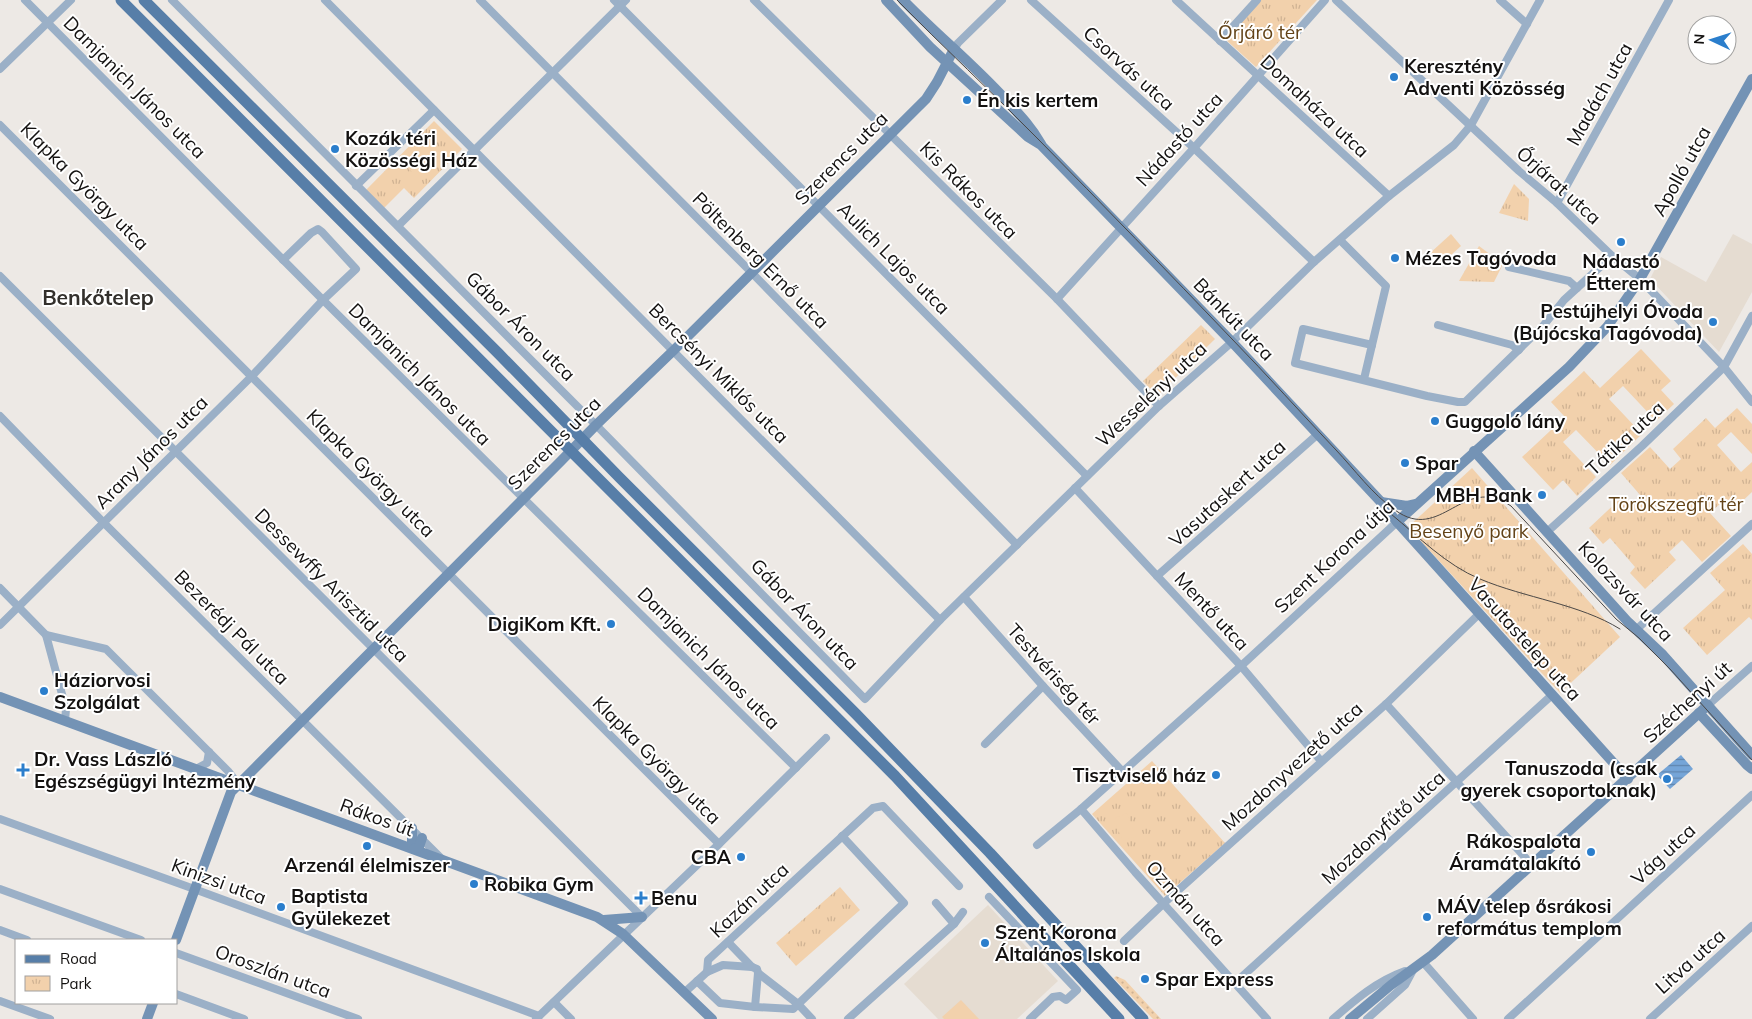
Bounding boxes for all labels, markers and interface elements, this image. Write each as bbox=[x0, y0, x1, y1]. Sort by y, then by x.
street label: Damjanich János utca bbox=[59, 11, 211, 163]
north arrow bbox=[1687, 15, 1737, 65]
park label: Őrjáró tér bbox=[1218, 20, 1302, 44]
street label: Csorvás utca bbox=[1078, 21, 1180, 115]
text: N bbox=[1690, 33, 1708, 45]
street label: Madách utca bbox=[1561, 38, 1637, 150]
street label: Domaháza utca bbox=[1256, 49, 1374, 163]
place label: Keresztény Adventi Közösség bbox=[1404, 54, 1565, 100]
marker: Keresztény Adventi Közösség bbox=[1388, 71, 1400, 83]
street label: Nádastó utca bbox=[1130, 87, 1228, 191]
place label: Én kis kertem bbox=[977, 88, 1098, 112]
marker: Én kis kertem bbox=[961, 94, 973, 106]
street label: Szerencs utca bbox=[789, 106, 893, 210]
street label: Klapka György utca bbox=[16, 117, 154, 255]
street label: Apolló utca bbox=[1646, 122, 1716, 220]
place label: Kozák téri Közösségi Ház bbox=[345, 126, 477, 172]
street label: Kis Rákos utca bbox=[915, 136, 1023, 244]
street label: Őrjárat utca bbox=[1512, 141, 1606, 229]
marker: Kozák téri Közösségi Ház bbox=[329, 143, 341, 155]
street label: Pöltenberg Ernő utca bbox=[688, 187, 834, 333]
street label: Aulich Lajos utca bbox=[833, 197, 955, 319]
marker: Nádastó Étterem bbox=[1615, 236, 1627, 248]
place label: Mézes Tagóvoda bbox=[1405, 246, 1557, 270]
place label: Nádastó Étterem bbox=[1582, 249, 1660, 295]
marker: Mézes Tagóvoda bbox=[1389, 252, 1401, 264]
street label: Gábor Áron utca bbox=[461, 266, 581, 386]
street label: Bánkút utca bbox=[1189, 273, 1279, 365]
district label: Benkőtelep bbox=[42, 284, 154, 310]
street label: Damjanich János utca bbox=[344, 298, 496, 450]
street label: Bercsényi Miklós utca bbox=[644, 298, 794, 448]
place label: Pestújhelyi Óvoda (Bújócska Tagóvoda) bbox=[1512, 299, 1703, 345]
marker: Pestújhelyi Óvoda (Bújócska Tagóvoda) bbox=[1707, 316, 1719, 328]
street label: Wesselényi utca bbox=[1090, 336, 1212, 452]
street label: Arany János utca bbox=[89, 390, 213, 514]
street label: Szerencs utca bbox=[502, 391, 606, 495]
street label: Tátika utca bbox=[1581, 396, 1669, 480]
street label: Klapka György utca bbox=[302, 404, 440, 542]
place label: Guggoló lány bbox=[1445, 409, 1566, 433]
marker: Guggoló lány bbox=[1429, 415, 1441, 427]
street label: Vasutaskert utca bbox=[1164, 434, 1290, 552]
place label: Spar bbox=[1415, 451, 1459, 475]
marker: Spar bbox=[1399, 457, 1411, 469]
place label: MBH Bank bbox=[1436, 483, 1533, 507]
marker: MBH Bank bbox=[1536, 489, 1548, 501]
park label: Törökszegfű tér bbox=[1608, 492, 1744, 516]
street label: Szent Korona útja bbox=[1269, 494, 1399, 618]
street label: Dessewffy Arisztid utca bbox=[250, 503, 414, 667]
park label: Besenyő park bbox=[1409, 519, 1529, 543]
street label: Kolozsvár utca bbox=[1573, 536, 1679, 646]
street label: Gábor Áron utca bbox=[746, 553, 864, 675]
street label: Bezerédj Pál utca bbox=[170, 565, 294, 689]
street label: Mentő utca bbox=[1170, 567, 1254, 655]
street label: Vasutastelep utca bbox=[1463, 572, 1587, 706]
street label: Damjanich János utca bbox=[633, 582, 785, 734]
place label: DigiKom Kft. bbox=[488, 612, 601, 636]
marker: DigiKom Kft. bbox=[605, 618, 617, 630]
street label: Testvériség tér bbox=[1002, 618, 1106, 730]
street label: Széchenyi út bbox=[1638, 656, 1737, 748]
place label: Háziorvosi Szolgálat bbox=[54, 668, 151, 714]
marker: Háziorvosi Szolgálat bbox=[38, 685, 50, 697]
street label: Klapka György utca bbox=[588, 691, 726, 829]
street label: Mozdonyvezető utca bbox=[1217, 696, 1367, 836]
place label: Dr. Vass László Egészségügyi Intézmény bbox=[34, 747, 256, 793]
place label: Tanuszoda (csak gyerek csoportoknak) bbox=[1461, 756, 1658, 802]
marker: Dr. Vass László Egészségügyi Intézmény bbox=[16, 763, 30, 777]
place label: Tisztviselő ház bbox=[1073, 763, 1206, 787]
street label: Mozdonyfűtő utca bbox=[1316, 765, 1450, 889]
marker: Tisztviselő ház bbox=[1210, 769, 1222, 781]
marker: Tanuszoda (csak gyerek csoportoknak) bbox=[1661, 773, 1673, 785]
street label: Rákos út bbox=[337, 793, 418, 842]
street label: Vág utca bbox=[1626, 818, 1700, 890]
place label: Rákospalota Áramátalakító bbox=[1449, 829, 1581, 875]
marker: Arzenál élelmiszer bbox=[361, 840, 373, 852]
place label: CBA bbox=[691, 845, 732, 869]
marker: Rákospalota Áramátalakító bbox=[1585, 846, 1597, 858]
marker: CBA bbox=[735, 851, 747, 863]
street label: Kinizsi utca bbox=[168, 853, 270, 909]
place label: Arzenál élelmiszer bbox=[284, 853, 450, 877]
street label: Ozmán utca bbox=[1141, 855, 1231, 951]
street label: Kazán utca bbox=[705, 857, 793, 943]
place label: Robika Gym bbox=[484, 872, 594, 896]
marker: Robika Gym bbox=[468, 878, 480, 890]
place label: Baptista Gyülekezet bbox=[291, 884, 390, 930]
place label: Benu bbox=[651, 886, 697, 910]
marker: Benu bbox=[635, 892, 647, 904]
place label: MÁV telep ősrákosi református templom bbox=[1437, 894, 1622, 940]
marker: Baptista Gyülekezet bbox=[275, 901, 287, 913]
marker: MÁV telep ősrákosi református templom bbox=[1421, 911, 1433, 923]
place label: Szent Korona Általános Iskola bbox=[995, 920, 1141, 966]
street label: Litva utca bbox=[1650, 923, 1730, 999]
marker: Szent Korona Általános Iskola bbox=[979, 937, 991, 949]
legend bbox=[15, 939, 178, 1004]
street label: Oroszlán utca bbox=[212, 939, 334, 1003]
text: Road bbox=[60, 949, 97, 968]
place label: Spar Express bbox=[1155, 967, 1274, 991]
marker: Spar Express bbox=[1139, 973, 1151, 985]
text: Park bbox=[60, 974, 92, 993]

